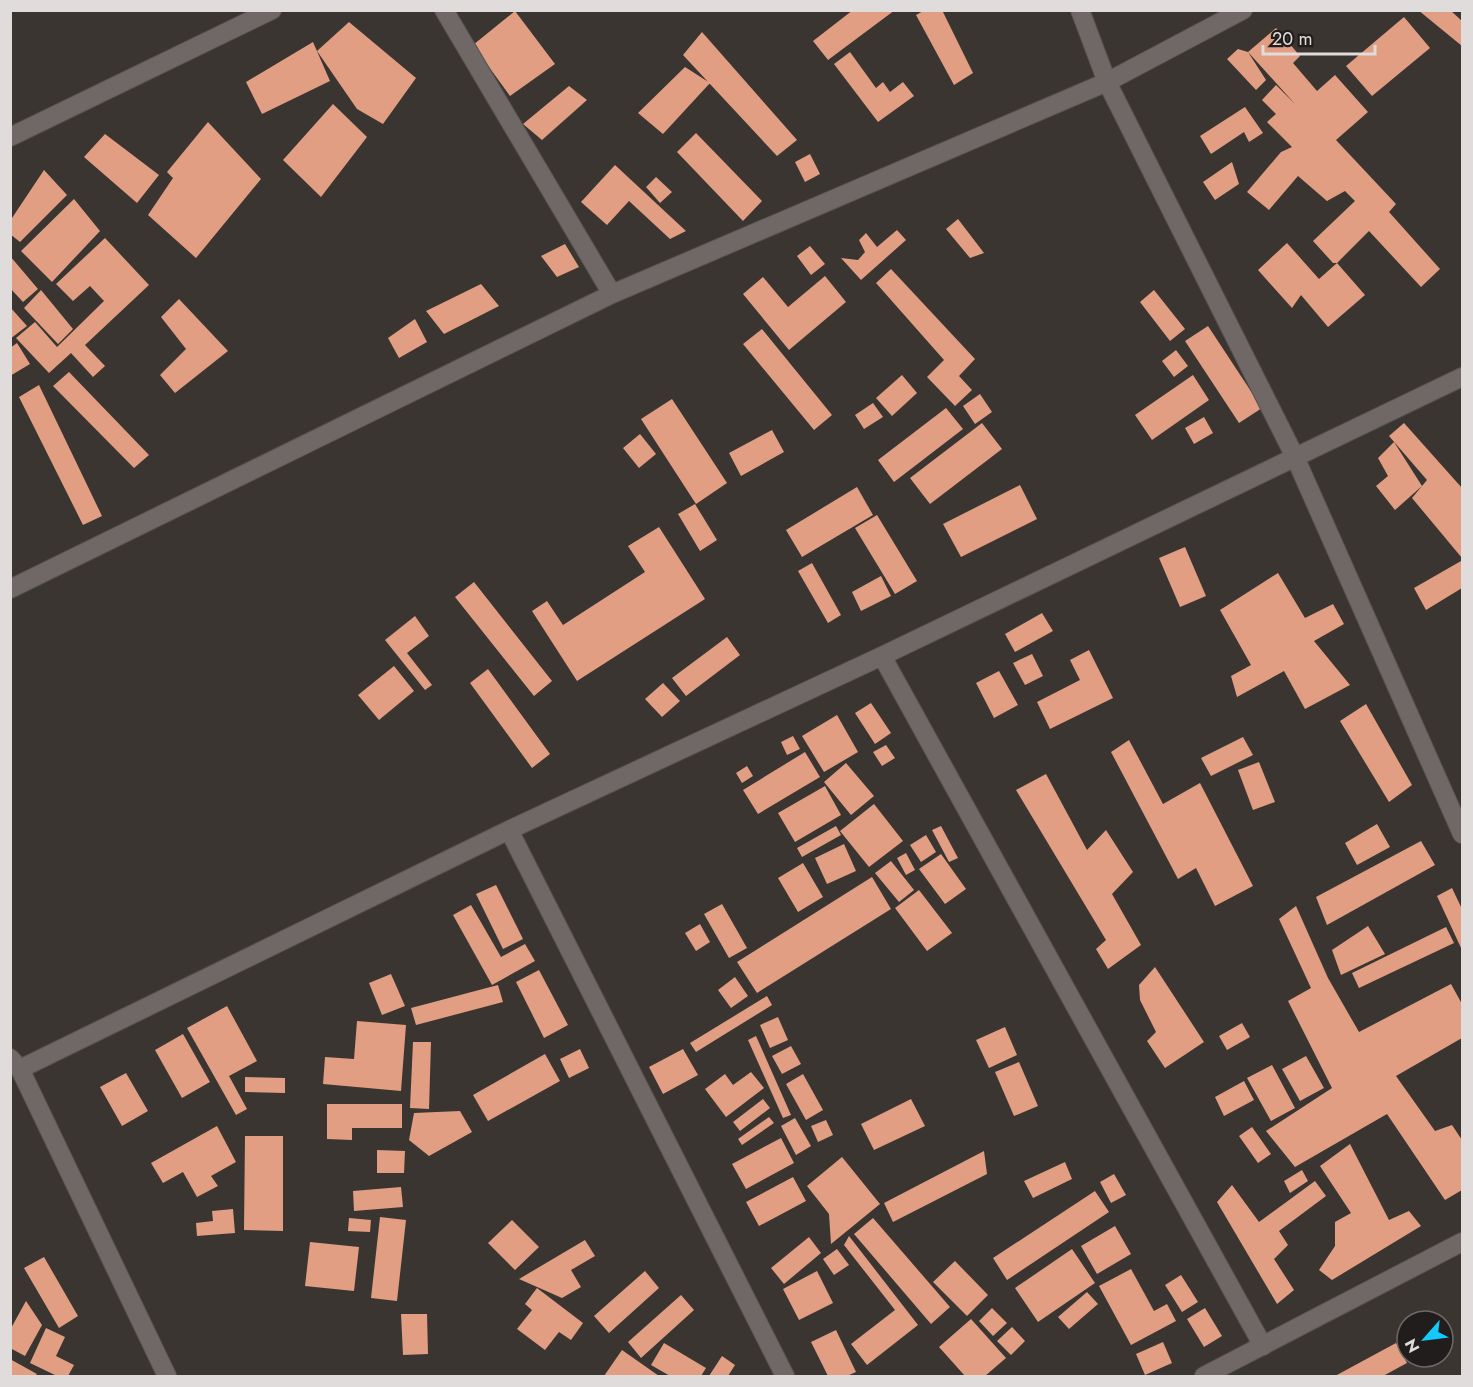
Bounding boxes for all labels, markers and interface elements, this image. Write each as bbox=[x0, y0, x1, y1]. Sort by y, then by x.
scale bar bbox=[1263, 18, 1376, 56]
text: 20 m bbox=[1272, 26, 1312, 52]
north arrow bbox=[1395, 1309, 1455, 1369]
text: N bbox=[1399, 1335, 1425, 1357]

